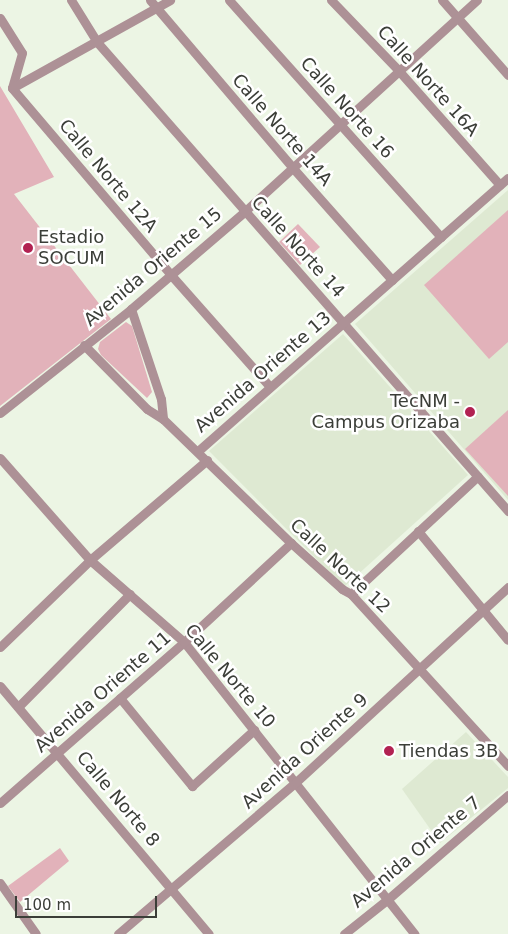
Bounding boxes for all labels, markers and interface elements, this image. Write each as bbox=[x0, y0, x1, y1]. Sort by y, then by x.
street label: Calle Norte 16A bbox=[373, 21, 483, 141]
street label: Calle Norte 16 bbox=[296, 53, 398, 163]
street label: Calle Norte 14A bbox=[227, 70, 337, 190]
street label: Calle Norte 12A bbox=[54, 115, 162, 237]
street label: Calle Norte 14 bbox=[247, 192, 349, 302]
street label: Avenida Oriente 15 bbox=[80, 203, 226, 331]
place label: Estadio SOCUM bbox=[38, 227, 105, 270]
marker: Estadio SOCUM bbox=[22, 242, 34, 254]
street label: Avenida Oriente 13 bbox=[190, 307, 336, 437]
place label: TecNM - Campus Orizaba bbox=[311, 391, 460, 434]
marker: TecNM - Campus Orizaba bbox=[464, 406, 476, 418]
street label: Calle Norte 12 bbox=[285, 514, 395, 618]
street label: Calle Norte 10 bbox=[180, 620, 280, 732]
street label: Avenida Oriente 11 bbox=[30, 627, 176, 757]
street label: Avenida Oriente 9 bbox=[238, 689, 372, 813]
place label: Tiendas 3B bbox=[399, 740, 498, 762]
marker: Tiendas 3B bbox=[383, 745, 395, 757]
street label: Calle Norte 8 bbox=[72, 747, 164, 851]
street label: Avenida Oriente 7 bbox=[347, 792, 485, 912]
scale bar bbox=[18, 886, 160, 918]
text: 100 m bbox=[23, 896, 71, 914]

